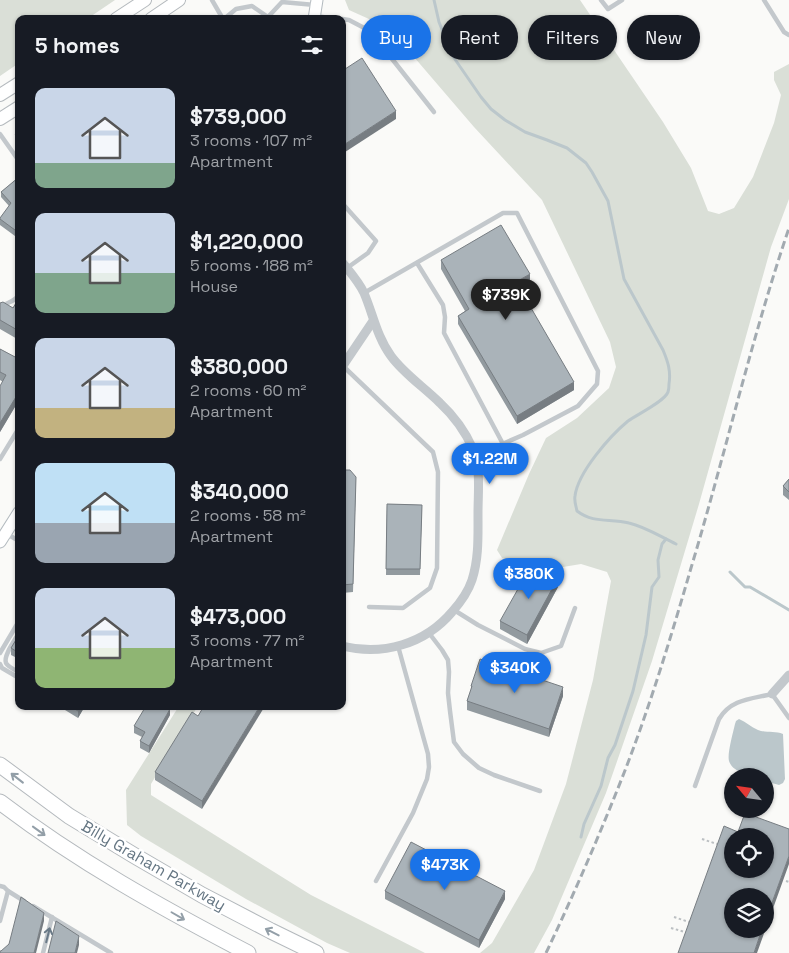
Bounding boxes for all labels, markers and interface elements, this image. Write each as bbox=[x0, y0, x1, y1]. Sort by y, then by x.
chip: Buy bbox=[361, 15, 431, 60]
chip: Rent bbox=[441, 15, 518, 60]
chip: Filters bbox=[528, 15, 617, 60]
chip: New bbox=[627, 15, 700, 60]
icon: filters bbox=[298, 31, 326, 59]
text: 5 homes bbox=[35, 32, 120, 59]
text: $739,000 bbox=[190, 103, 287, 130]
icon: home bbox=[75, 108, 135, 168]
text: 3 rooms · 107 m² bbox=[190, 130, 312, 151]
text: Apartment bbox=[190, 151, 273, 172]
text: $1,220,000 bbox=[190, 228, 303, 255]
icon: home bbox=[75, 233, 135, 293]
text: 5 rooms · 188 m² bbox=[190, 255, 313, 276]
text: House bbox=[190, 276, 238, 297]
pin: $739K bbox=[471, 278, 541, 321]
text: $739K bbox=[482, 284, 530, 305]
text: $380,000 bbox=[190, 353, 288, 380]
icon: home bbox=[75, 358, 135, 418]
text: 2 rooms · 60 m² bbox=[190, 380, 306, 401]
text: Apartment bbox=[190, 401, 273, 422]
pin: $1.22M bbox=[449, 442, 531, 485]
text: $1.22M bbox=[463, 448, 517, 469]
text: $340,000 bbox=[190, 478, 289, 505]
icon: home bbox=[75, 483, 135, 543]
text: 2 rooms · 58 m² bbox=[190, 505, 306, 526]
text: Apartment bbox=[190, 526, 273, 547]
pin: $380K bbox=[494, 558, 564, 600]
text: $380K bbox=[504, 563, 554, 584]
text: $473,000 bbox=[190, 603, 286, 630]
icon: home bbox=[75, 608, 135, 668]
text: 3 rooms · 77 m² bbox=[190, 630, 304, 651]
text: Apartment bbox=[190, 651, 273, 672]
pin: $340K bbox=[480, 652, 550, 694]
text: $340K bbox=[490, 657, 540, 678]
north arrow bbox=[724, 768, 774, 818]
map controls bbox=[724, 768, 774, 938]
one-way arrow bbox=[10, 773, 24, 783]
street label: Billy Graham Parkway bbox=[78, 815, 230, 915]
one-way arrow bbox=[32, 826, 46, 836]
button: locate bbox=[724, 828, 774, 878]
pin: $473K bbox=[410, 848, 480, 891]
text: $473K bbox=[421, 854, 469, 875]
button: layers bbox=[724, 888, 774, 938]
one-way arrow bbox=[170, 911, 185, 921]
one-way arrow bbox=[265, 927, 280, 936]
one-way arrow bbox=[43, 928, 53, 944]

